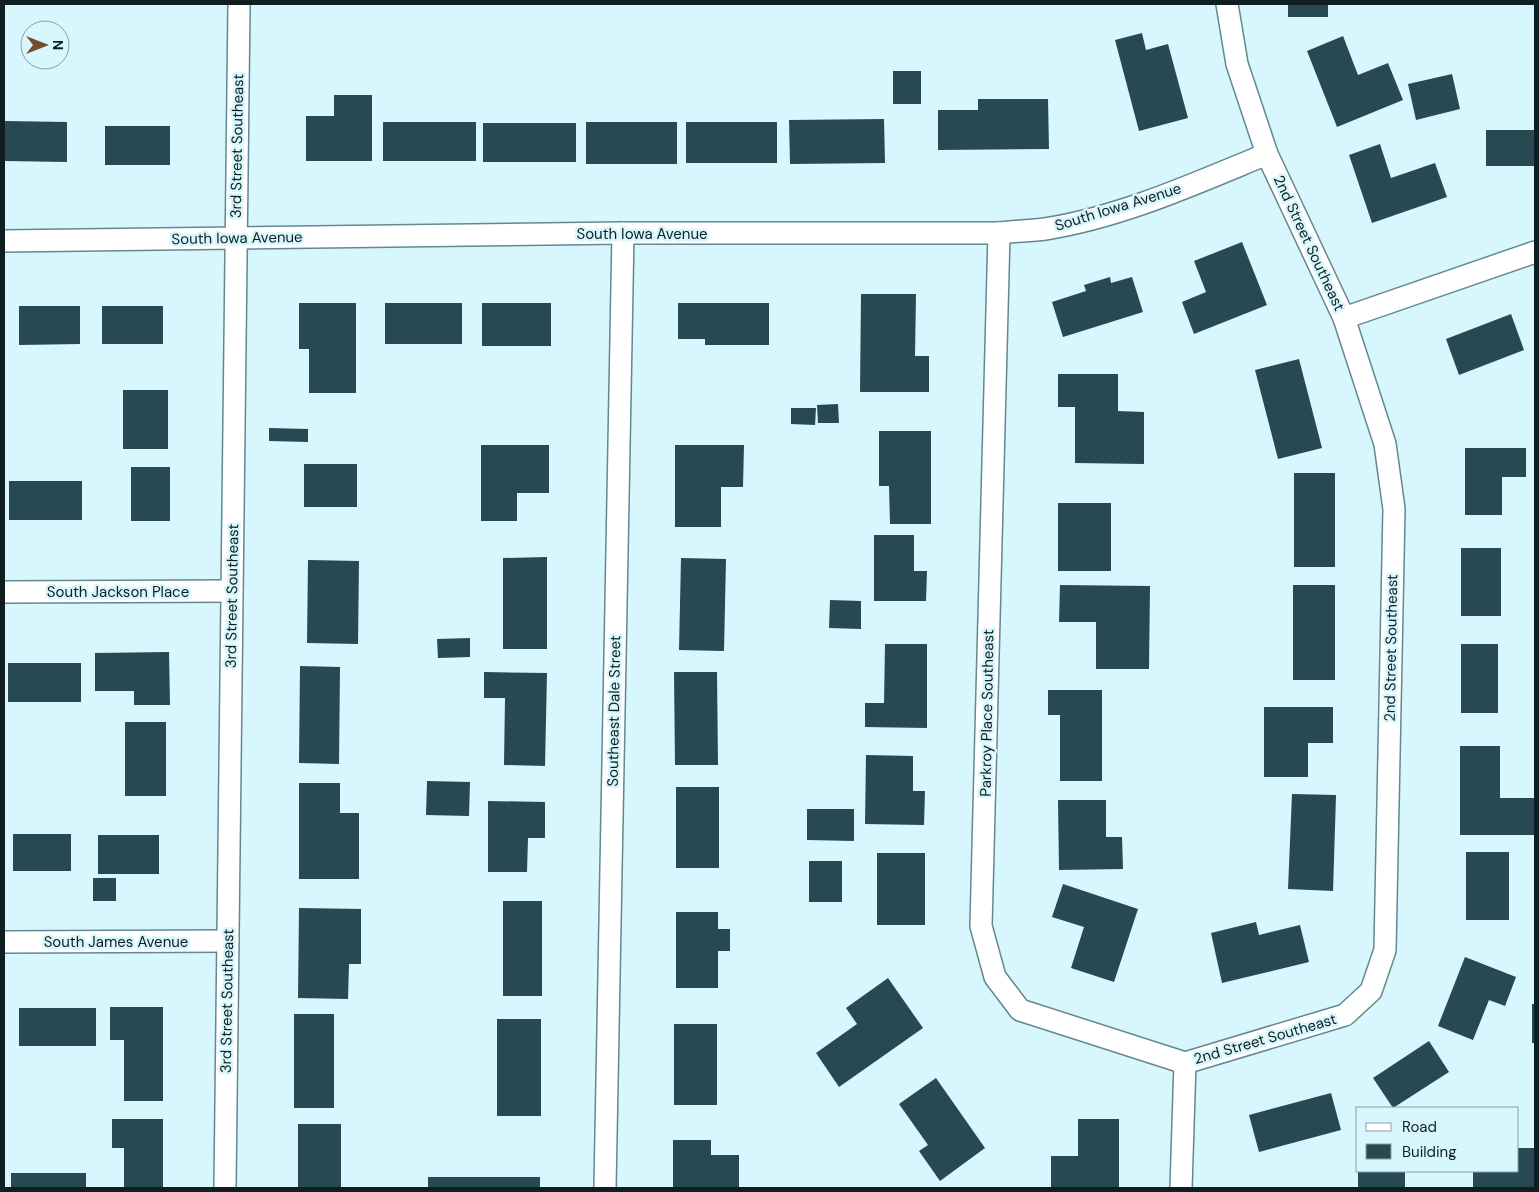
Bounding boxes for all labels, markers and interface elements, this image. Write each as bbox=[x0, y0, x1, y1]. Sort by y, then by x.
north arrow bbox=[20, 20, 70, 70]
text: N bbox=[49, 40, 67, 50]
street label: 3rd Street Southeast bbox=[226, 73, 248, 218]
street label: 2nd Street Southeast bbox=[1269, 172, 1349, 314]
street label: South Iowa Avenue bbox=[1052, 178, 1184, 236]
street label: South Iowa Avenue bbox=[576, 224, 708, 244]
street label: South Iowa Avenue bbox=[171, 227, 303, 249]
street label: 3rd Street Southeast bbox=[221, 523, 243, 668]
street label: 2nd Street Southeast bbox=[1380, 574, 1402, 722]
street label: South Jackson Place bbox=[47, 582, 189, 602]
street label: Parkroy Place Southeast bbox=[976, 629, 998, 797]
street label: Southeast Dale Street bbox=[603, 635, 625, 787]
street label: 3rd Street Southeast bbox=[216, 928, 238, 1073]
street label: South James Avenue bbox=[44, 932, 188, 952]
street label: 2nd Street Southeast bbox=[1191, 1009, 1339, 1069]
legend bbox=[1356, 1107, 1519, 1172]
text: Road bbox=[1402, 1117, 1437, 1137]
text: Building bbox=[1402, 1142, 1457, 1162]

